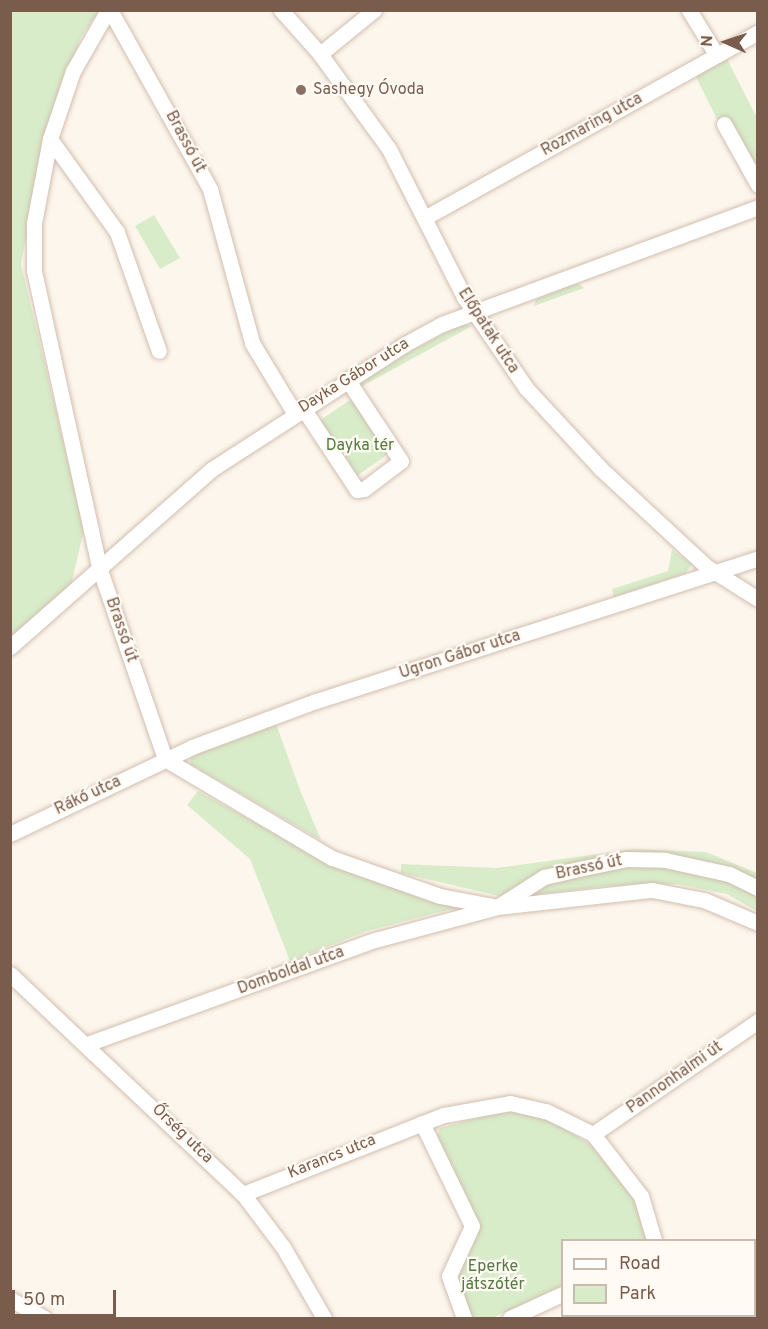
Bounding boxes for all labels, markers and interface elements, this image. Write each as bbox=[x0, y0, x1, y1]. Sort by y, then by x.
north arrow bbox=[696, 12, 756, 72]
text: N bbox=[698, 35, 718, 47]
place label: Sashegy Óvoda bbox=[313, 80, 424, 100]
marker: Sashegy Óvoda bbox=[294, 83, 308, 97]
street label: Rozmaring utca bbox=[538, 89, 646, 161]
street label: Brassó út bbox=[161, 108, 209, 176]
street label: Előpatak utca bbox=[453, 285, 523, 377]
street label: Dayka Gábor utca bbox=[295, 334, 413, 418]
park label: Dayka tér bbox=[326, 436, 394, 456]
street label: Brassó út bbox=[101, 595, 141, 665]
street label: Ugron Gábor utca bbox=[397, 626, 523, 684]
street label: Rákó utca bbox=[52, 772, 124, 820]
street label: Brassó út bbox=[554, 852, 624, 884]
street label: Domboldal utca bbox=[235, 943, 347, 999]
street label: Pannonhalmi út bbox=[623, 1038, 727, 1118]
street label: Őrség utca bbox=[147, 1100, 217, 1168]
street label: Karancs utca bbox=[285, 1131, 379, 1183]
legend bbox=[561, 1239, 756, 1317]
text: Road bbox=[619, 1253, 661, 1276]
park label: Eperke játszótér bbox=[461, 1257, 525, 1295]
scale bar bbox=[15, 1278, 118, 1316]
text: Park bbox=[619, 1283, 656, 1306]
text: 50 m bbox=[23, 1289, 65, 1312]

